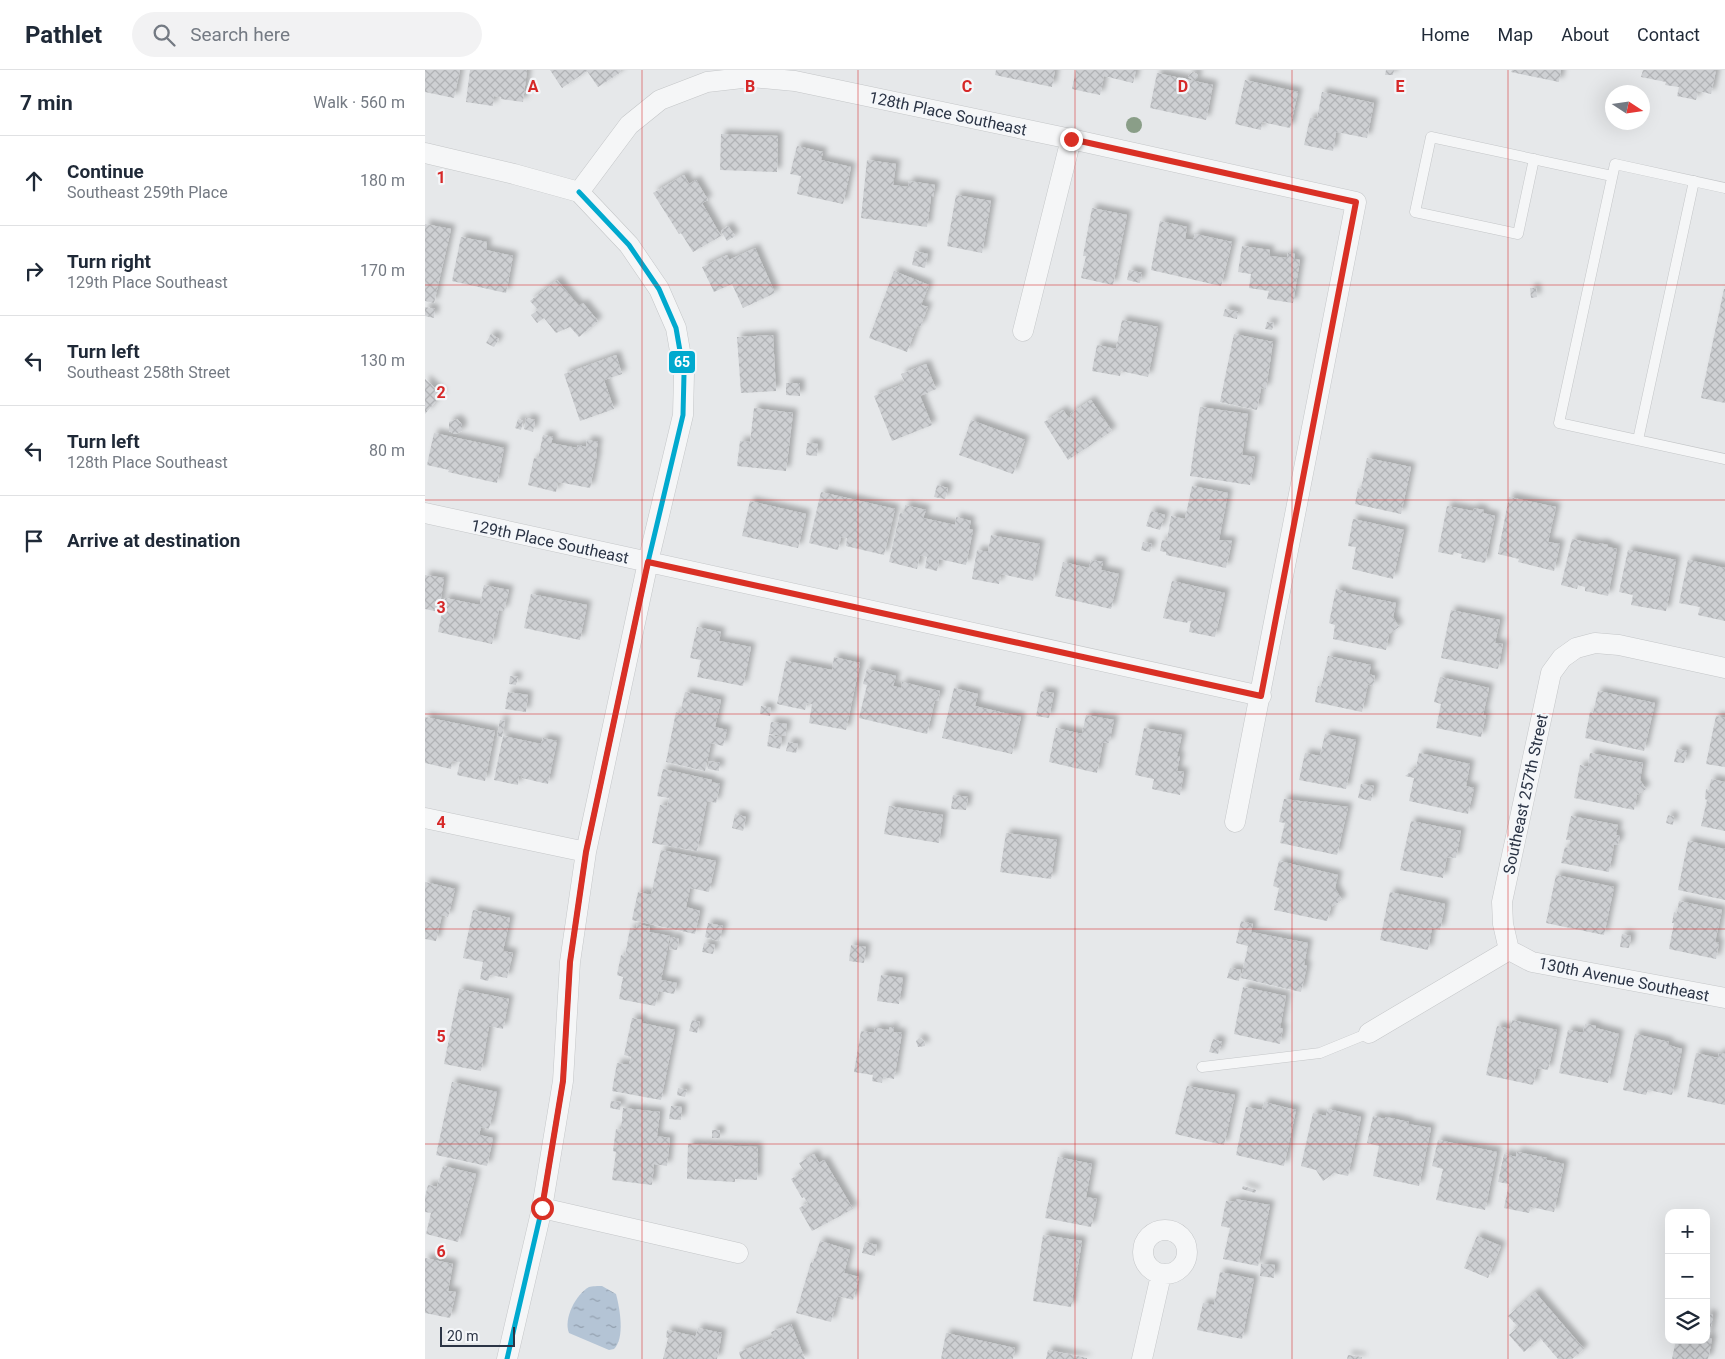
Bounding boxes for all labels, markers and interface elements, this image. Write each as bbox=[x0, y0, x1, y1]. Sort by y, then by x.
search box bbox=[132, 12, 482, 57]
text: Pathlet bbox=[25, 21, 102, 49]
icon: search bbox=[150, 21, 178, 49]
text: Search here bbox=[190, 23, 290, 46]
text: Home bbox=[1421, 24, 1470, 45]
text: Map bbox=[1498, 24, 1533, 45]
text: About bbox=[1561, 24, 1609, 45]
text: Contact bbox=[1637, 24, 1700, 45]
text: A bbox=[528, 77, 539, 96]
text: B bbox=[745, 77, 755, 96]
text: C bbox=[962, 77, 972, 96]
text: D bbox=[1178, 77, 1188, 96]
text: E bbox=[1396, 77, 1405, 96]
north arrow bbox=[1605, 85, 1650, 130]
street label: 128th Place Southeast bbox=[867, 87, 1028, 139]
text: 7 min bbox=[20, 91, 73, 115]
text: Walk · 560 m bbox=[313, 93, 405, 112]
route end bbox=[1060, 128, 1083, 151]
text: Continue bbox=[67, 160, 144, 183]
icon: ahead bbox=[20, 167, 48, 195]
text: 1 bbox=[436, 168, 446, 187]
text: 180 m bbox=[360, 171, 405, 190]
text: Southeast 259th Place bbox=[67, 183, 228, 202]
text: Turn right bbox=[67, 250, 151, 273]
icon: right bbox=[20, 257, 48, 285]
text: 170 m bbox=[360, 261, 405, 280]
text: 129th Place Southeast bbox=[67, 273, 228, 292]
text: Turn left bbox=[67, 340, 140, 363]
icon: left bbox=[20, 347, 48, 375]
line badge: 65 bbox=[668, 350, 696, 374]
text: 130 m bbox=[360, 351, 405, 370]
text: 65 bbox=[674, 354, 690, 370]
text: Southeast 258th Street bbox=[67, 363, 230, 382]
text: 2 bbox=[436, 383, 446, 402]
text: Turn left bbox=[67, 430, 140, 453]
icon: left bbox=[20, 437, 48, 465]
text: 80 m bbox=[369, 441, 405, 460]
text: 128th Place Southeast bbox=[67, 453, 228, 472]
street label: 129th Place Southeast bbox=[469, 515, 630, 567]
icon: arrive bbox=[20, 527, 48, 555]
text: Arrive at destination bbox=[67, 529, 240, 552]
text: 3 bbox=[436, 598, 446, 617]
street label: Southeast 257th Street bbox=[1499, 712, 1552, 876]
text: 4 bbox=[436, 813, 446, 832]
street label: 130th Avenue Southeast bbox=[1537, 954, 1711, 1005]
text: 5 bbox=[436, 1027, 446, 1046]
route start bbox=[531, 1197, 554, 1220]
map controls bbox=[1665, 1209, 1710, 1344]
button: + bbox=[1665, 1209, 1710, 1254]
text: 6 bbox=[436, 1242, 446, 1261]
button: − bbox=[1665, 1254, 1710, 1299]
button: layers bbox=[1665, 1299, 1710, 1344]
scale bar bbox=[440, 1324, 515, 1347]
text: 20 m bbox=[447, 1328, 479, 1344]

